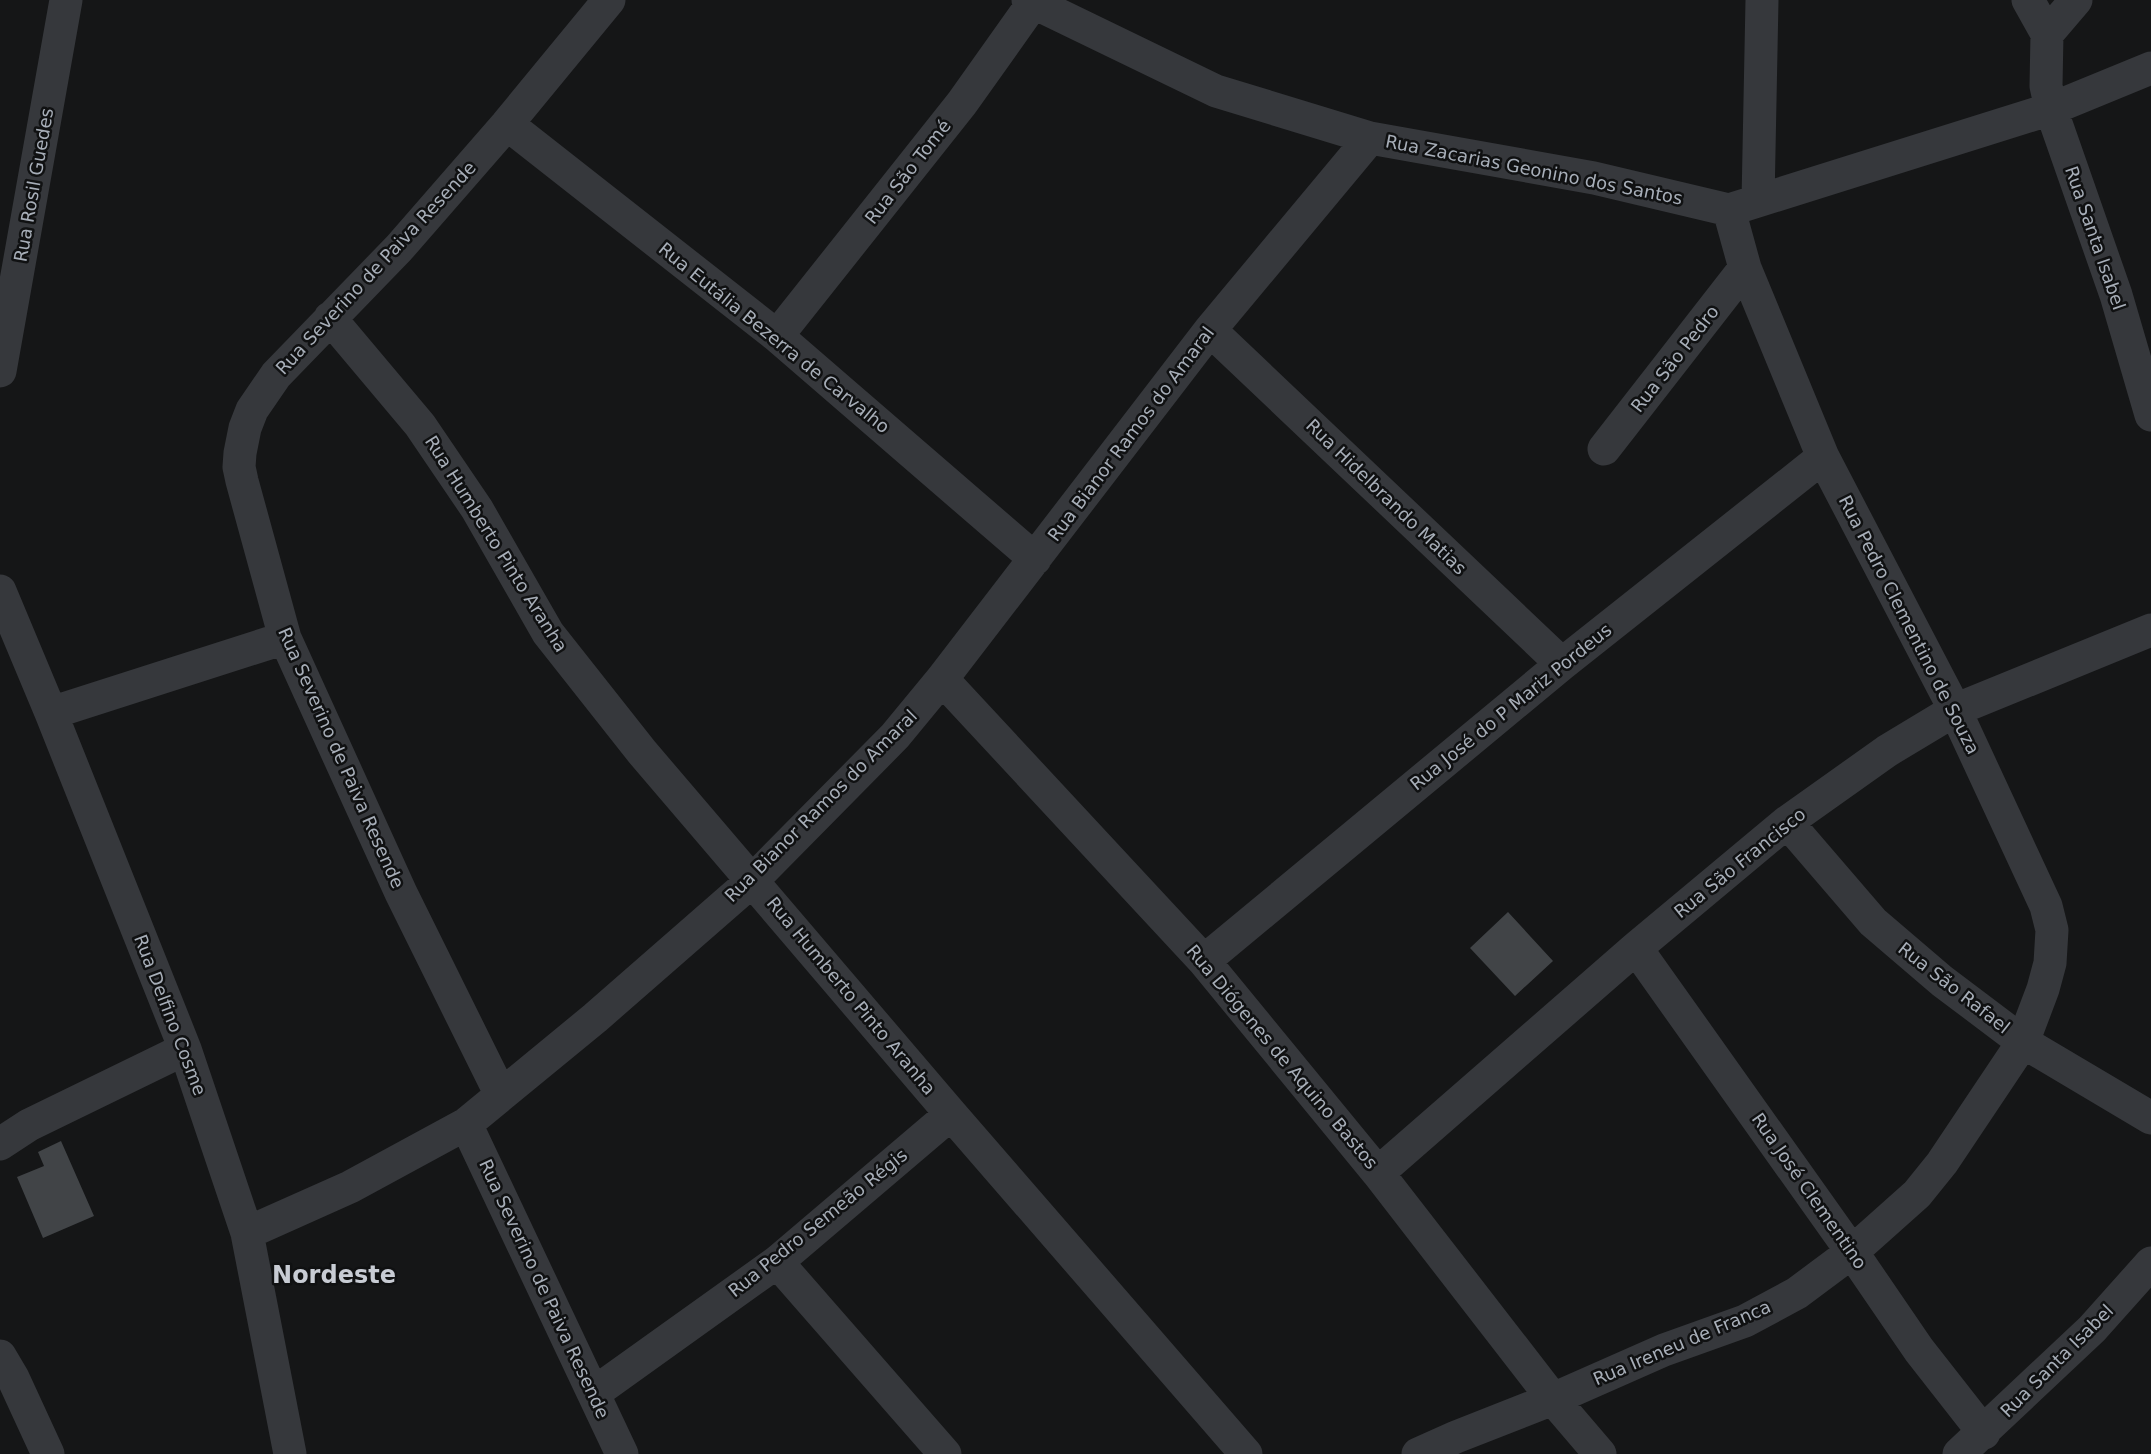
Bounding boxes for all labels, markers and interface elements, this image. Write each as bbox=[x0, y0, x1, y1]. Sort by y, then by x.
street label: Rua Rosil Guedes bbox=[10, 106, 57, 264]
street label: Rua São Tomé bbox=[860, 115, 955, 228]
street label: Rua Zacarias Geonino dos Santos bbox=[1384, 130, 1684, 209]
street label: Rua Severino de Paiva Resende bbox=[271, 157, 480, 378]
street label: Rua Santa Isabel bbox=[2061, 163, 2130, 313]
street label: Rua Eutália Bezerra de Carvalho bbox=[655, 238, 894, 437]
street label: Rua São Pedro bbox=[1626, 301, 1723, 416]
street label: Rua Bianor Ramos do Amaral bbox=[1043, 322, 1218, 545]
street label: Rua Hidelbrando Matias bbox=[1302, 415, 1471, 579]
street label: Rua Humberto Pinto Aranha bbox=[421, 432, 572, 656]
street label: Rua Pedro Clementino de Souza bbox=[1835, 492, 1984, 758]
street label: Rua José do P Mariz Pordeus bbox=[1406, 619, 1616, 794]
street label: Rua Severino de Paiva Resende bbox=[274, 624, 409, 892]
street label: Rua Bianor Ramos do Amaral bbox=[720, 705, 921, 906]
street label: Rua São Francisco bbox=[1670, 803, 1810, 922]
street label: Rua Humberto Pinto Aranha bbox=[763, 893, 940, 1099]
street label: Rua Delfino Cosme bbox=[130, 931, 211, 1098]
street label: Rua São Rafael bbox=[1894, 938, 2014, 1038]
street label: Rua Diógenes de Aquino Bastos bbox=[1182, 940, 1382, 1173]
street label: Rua José Clementino bbox=[1748, 1109, 1871, 1273]
street label: Rua Pedro Semeão Régis bbox=[724, 1144, 911, 1301]
street label: Rua Severino de Paiva Resende bbox=[475, 1156, 614, 1422]
district label: Nordeste bbox=[272, 1261, 396, 1289]
street label: Rua Ireneu de Franca bbox=[1590, 1296, 1774, 1389]
street label: Rua Santa Isabel bbox=[1996, 1300, 2117, 1421]

